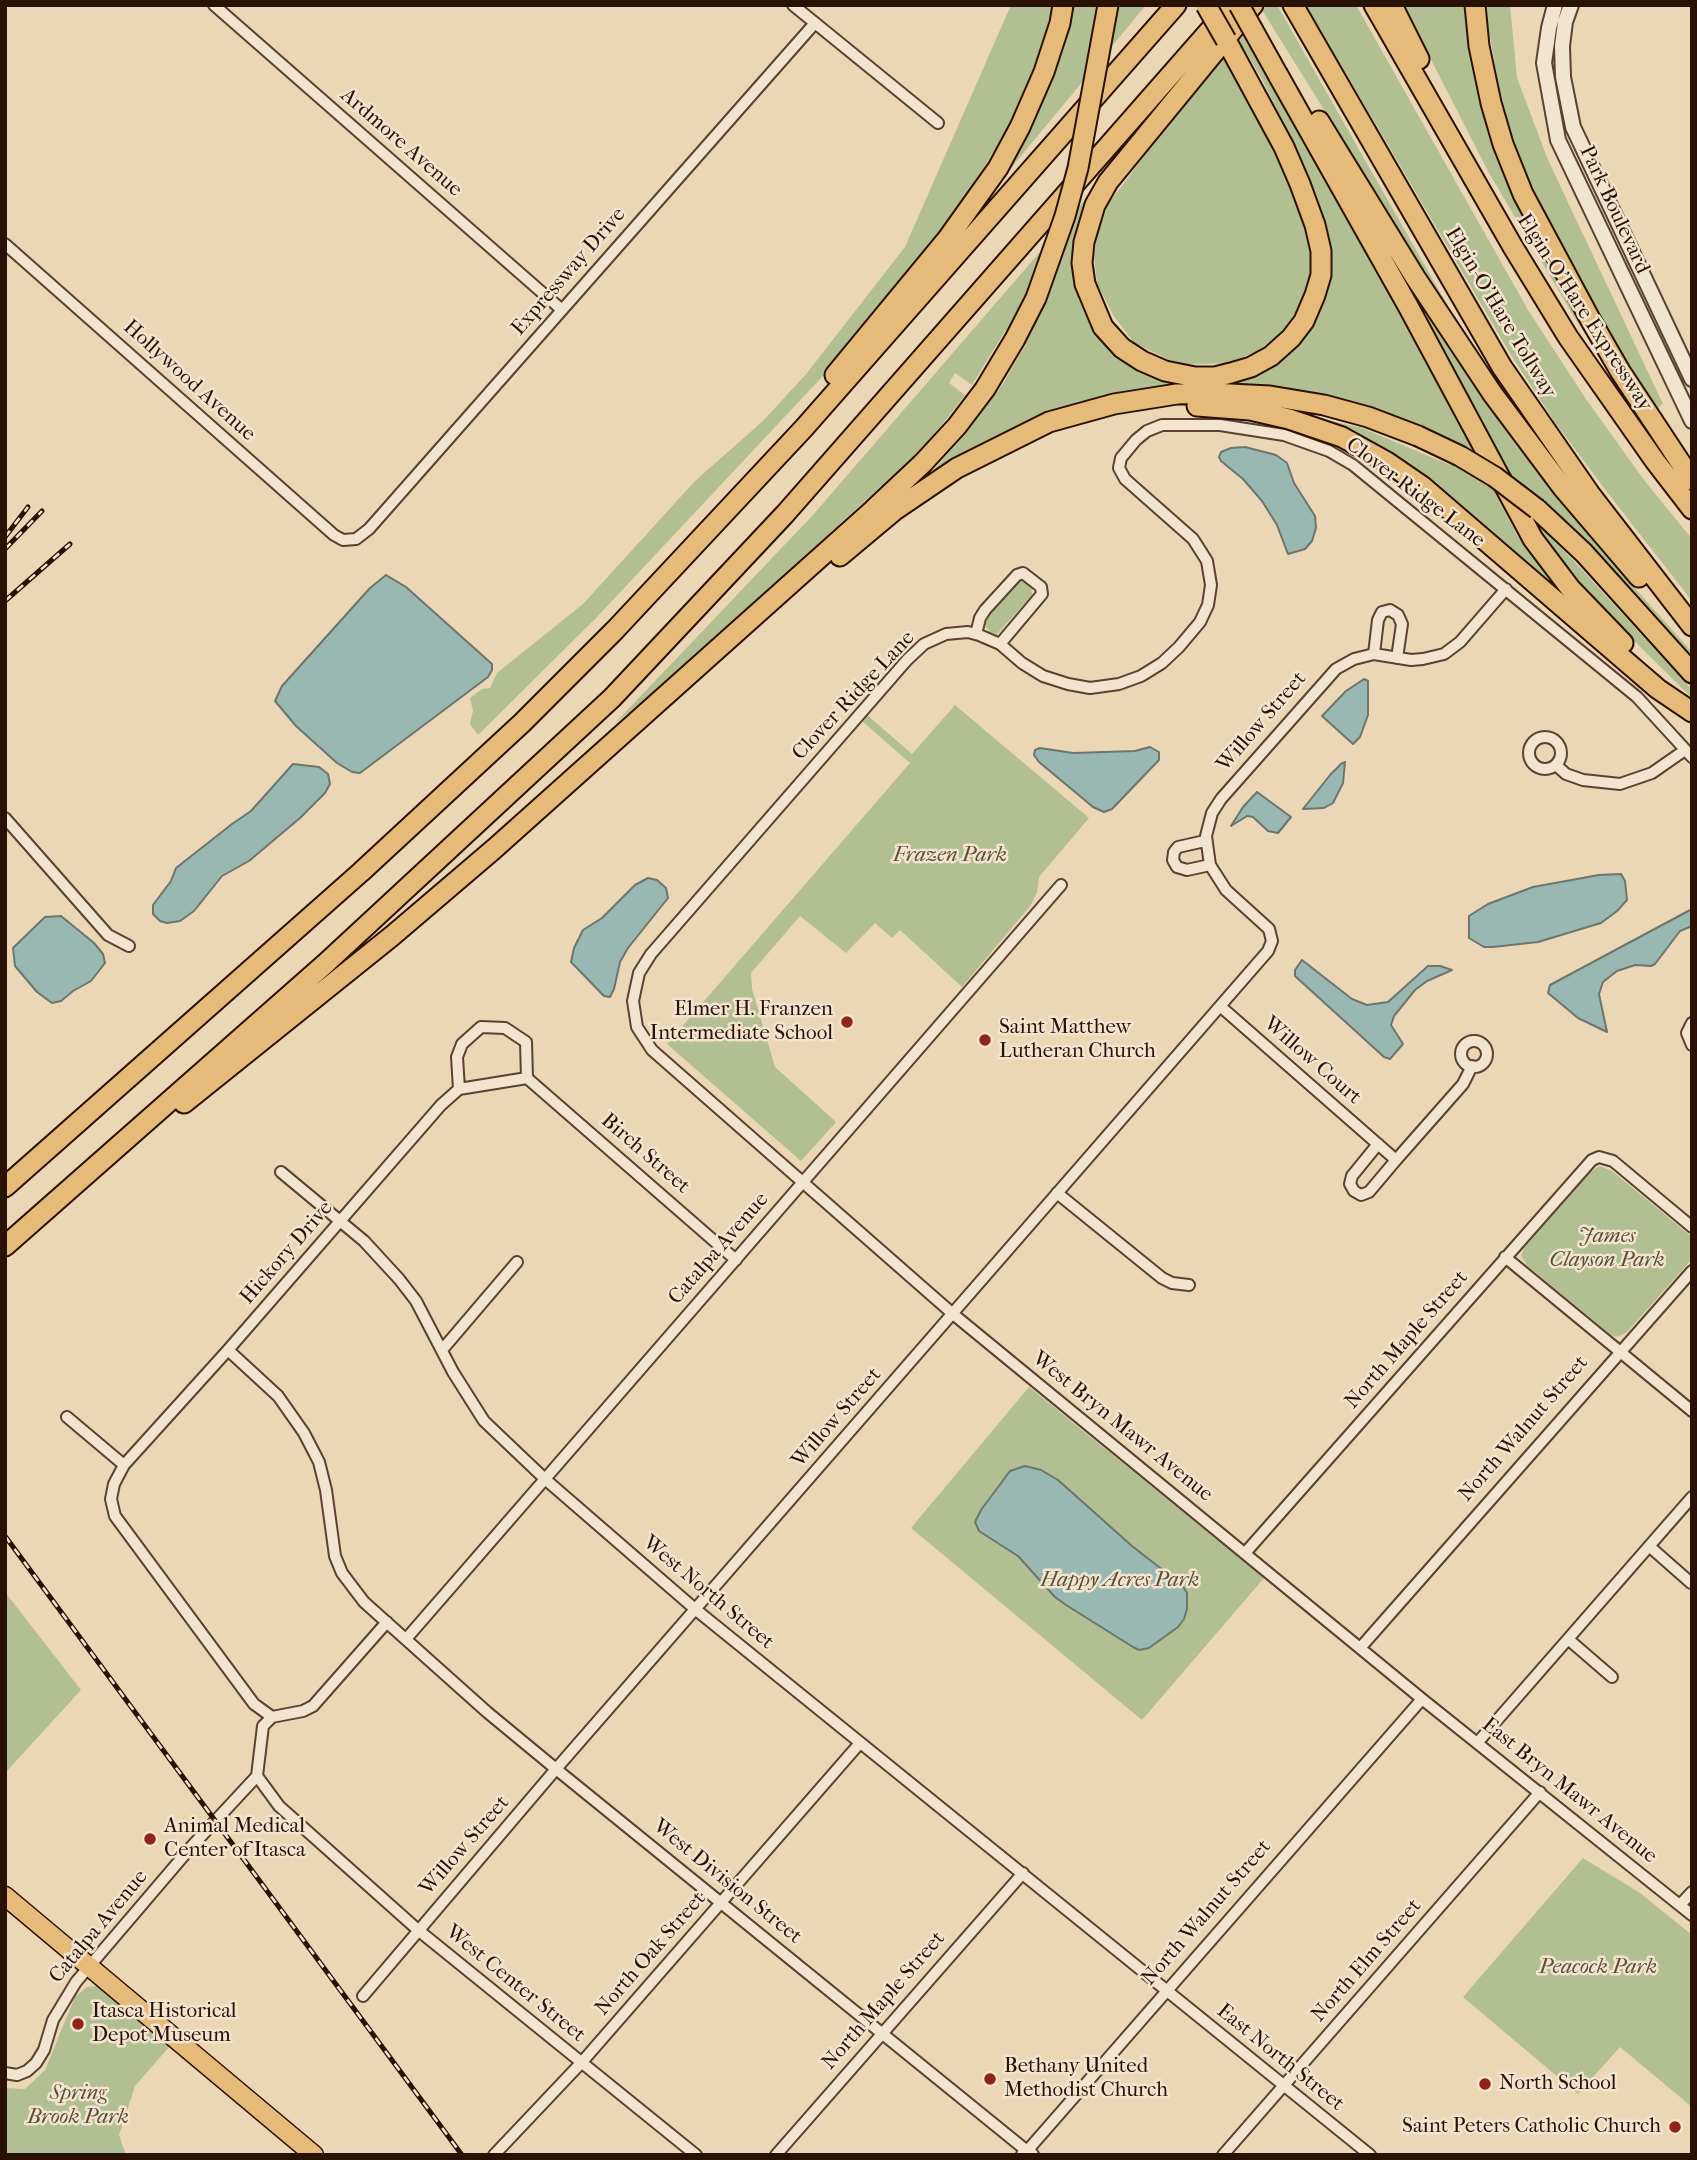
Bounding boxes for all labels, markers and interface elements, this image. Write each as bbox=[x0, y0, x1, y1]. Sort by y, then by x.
street label: Ardmore Avenue bbox=[335, 83, 467, 203]
street label: Park Boulevard bbox=[1573, 142, 1655, 278]
street label: Expressway Drive bbox=[507, 203, 631, 341]
street label: Elgin-O'Hare Expressway bbox=[1511, 209, 1657, 417]
street label: Elgin-O'Hare Tollway bbox=[1439, 223, 1561, 403]
street label: Hollywood Avenue bbox=[118, 315, 260, 447]
street label: Clover Ridge Lane bbox=[1340, 432, 1490, 554]
street label: Clover Ridge Lane bbox=[788, 626, 920, 766]
street label: Willow Street bbox=[1212, 667, 1312, 777]
park label: Frazen Park bbox=[893, 843, 1007, 869]
place label: Elmer H. Franzen Intermediate School bbox=[650, 997, 833, 1047]
street label: Willow Court bbox=[1258, 1012, 1366, 1110]
marker: Elmer H. Franzen Intermediate School bbox=[839, 1014, 855, 1030]
place label: Saint Matthew Lutheran Church bbox=[999, 1015, 1156, 1065]
marker: Saint Matthew Lutheran Church bbox=[977, 1032, 993, 1048]
street label: Birch Street bbox=[595, 1109, 695, 1199]
street label: Catalpa Avenue bbox=[663, 1188, 775, 1310]
street label: Hickory Drive bbox=[235, 1196, 339, 1310]
park label: James Clayson Park bbox=[1549, 1224, 1665, 1274]
street label: North Maple Street bbox=[1340, 1266, 1474, 1414]
street label: West Bryn Mawr Avenue bbox=[1027, 1346, 1217, 1508]
street label: North Walnut Street bbox=[1454, 1351, 1594, 1507]
street label: Willow Street bbox=[787, 1363, 887, 1473]
street label: West North Street bbox=[637, 1531, 779, 1655]
park label: Happy Acres Park bbox=[1041, 1568, 1199, 1594]
street label: East Bryn Mawr Avenue bbox=[1476, 1713, 1662, 1869]
street label: Willow Street bbox=[415, 1791, 515, 1901]
place label: Animal Medical Center of Itasca bbox=[164, 1814, 306, 1864]
street label: West Division Street bbox=[647, 1814, 807, 1950]
marker: Animal Medical Center of Itasca bbox=[142, 1831, 158, 1847]
street label: North Walnut Street bbox=[1137, 1835, 1277, 1991]
street label: Catalpa Avenue bbox=[44, 1865, 154, 1989]
street label: North Oak Street bbox=[590, 1887, 712, 2021]
street label: North Elm Street bbox=[1307, 1894, 1427, 2028]
street label: West Center Street bbox=[440, 1920, 590, 2048]
street label: North Maple Street bbox=[817, 1927, 951, 2075]
park label: Peacock Park bbox=[1539, 1955, 1657, 1981]
place label: Itasca Historical Depot Museum bbox=[92, 1999, 237, 2049]
street label: East North Street bbox=[1211, 1999, 1349, 2117]
marker: Itasca Historical Depot Museum bbox=[70, 2016, 86, 2032]
place label: Bethany United Methodist Church bbox=[1004, 2054, 1168, 2104]
marker: Bethany United Methodist Church bbox=[982, 2071, 998, 2087]
place label: North School bbox=[1499, 2071, 1617, 2097]
marker: North School bbox=[1477, 2076, 1493, 2092]
park label: Spring Brook Park bbox=[27, 2081, 129, 2131]
place label: Saint Peters Catholic Church bbox=[1402, 2114, 1661, 2140]
marker: Saint Peters Catholic Church bbox=[1667, 2119, 1683, 2135]

